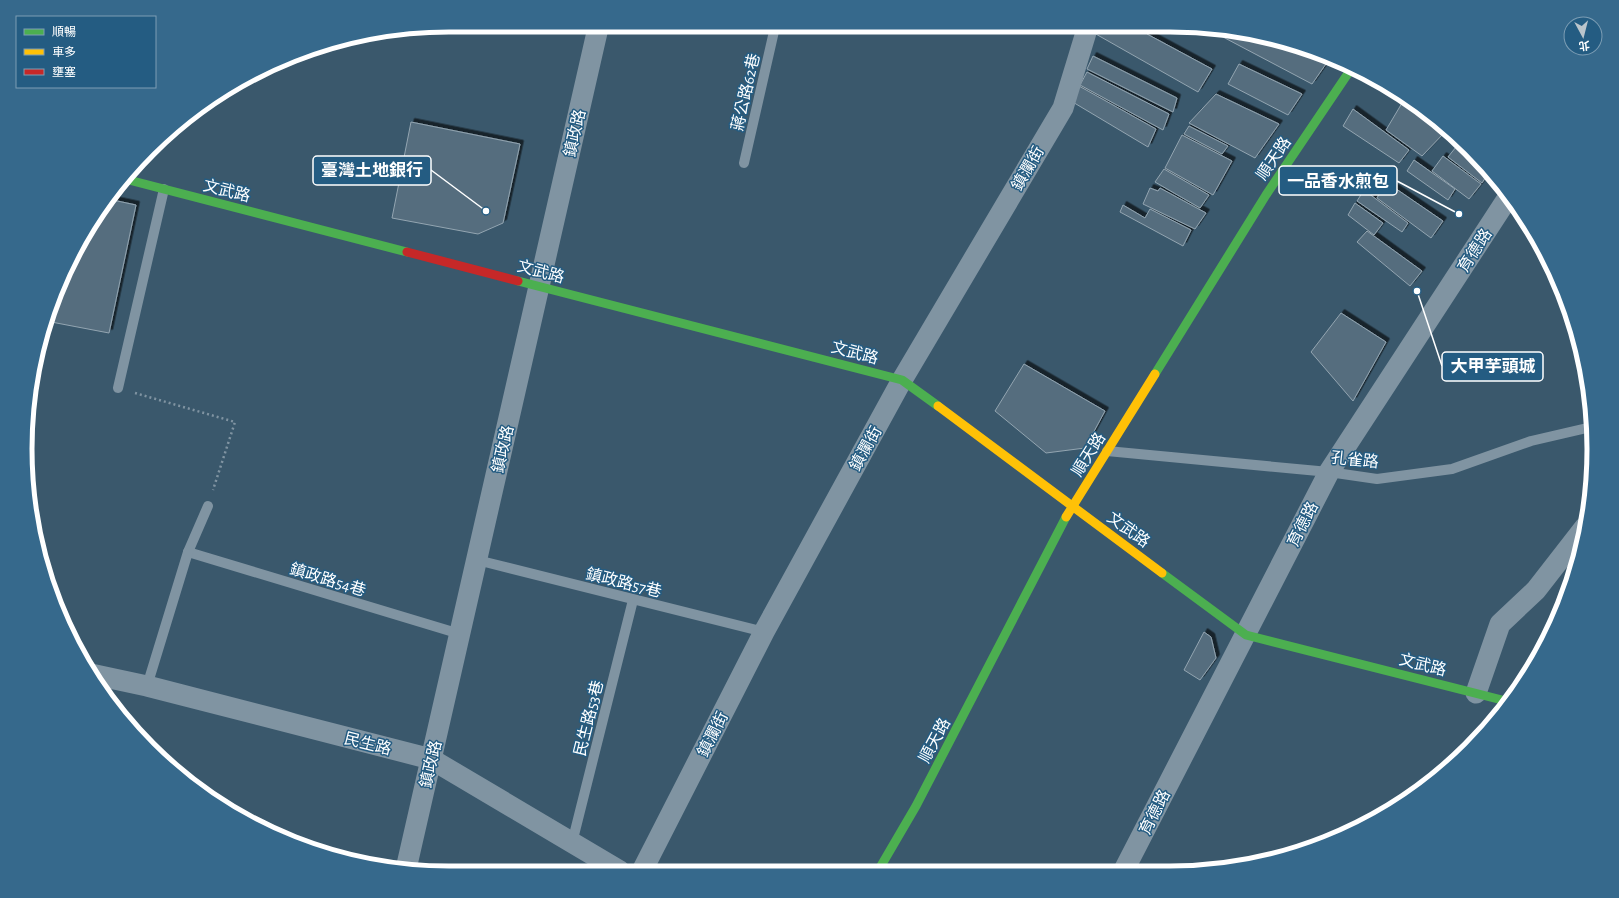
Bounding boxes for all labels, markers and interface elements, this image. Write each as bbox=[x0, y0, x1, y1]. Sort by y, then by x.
legend bbox=[16, 16, 156, 88]
north arrow bbox=[1563, 16, 1603, 56]
text: 順暢 bbox=[52, 26, 76, 38]
text: 北 bbox=[1578, 39, 1590, 52]
text: 車多 bbox=[52, 45, 76, 58]
street label: 蔣公路62巷 bbox=[728, 52, 763, 132]
text: 壅塞 bbox=[52, 65, 76, 78]
street label: 鎮政路 bbox=[561, 108, 588, 158]
street label: 順天路 bbox=[1253, 134, 1294, 183]
street label: 鎮瀾街 bbox=[1008, 143, 1047, 193]
callout: 臺灣土地銀行 bbox=[313, 156, 431, 185]
text: 臺灣土地銀行 bbox=[321, 161, 423, 179]
callout: 一品香水煎包 bbox=[1279, 166, 1397, 195]
text: 一品香水煎包 bbox=[1287, 172, 1389, 190]
street label: 文武路 bbox=[202, 176, 252, 205]
street label: 育德路 bbox=[1454, 226, 1495, 275]
street label: 文武路 bbox=[515, 257, 566, 286]
street label: 文武路 bbox=[829, 338, 880, 367]
callout: 大甲芋頭城 bbox=[1442, 352, 1543, 381]
text: 大甲芋頭城 bbox=[1451, 357, 1536, 375]
street label: 鎮瀾街 bbox=[846, 423, 885, 473]
street label: 鎮政路 bbox=[489, 424, 516, 474]
street label: 順天路 bbox=[1068, 429, 1108, 479]
street label: 孔雀路 bbox=[1330, 449, 1380, 470]
street label: 育德路 bbox=[1284, 499, 1321, 549]
street label: 文武路 bbox=[1104, 508, 1153, 550]
street label: 鎮政路54巷 bbox=[288, 560, 368, 599]
street label: 鎮政路57巷 bbox=[584, 565, 663, 600]
street label: 文武路 bbox=[1398, 650, 1448, 679]
street label: 民生路53巷 bbox=[571, 679, 606, 758]
street label: 鎮瀾街 bbox=[694, 709, 731, 759]
street label: 順天路 bbox=[916, 715, 953, 765]
street label: 民生路 bbox=[343, 729, 393, 758]
street label: 鎮政路 bbox=[417, 739, 444, 789]
street label: 育德路 bbox=[1136, 787, 1173, 837]

